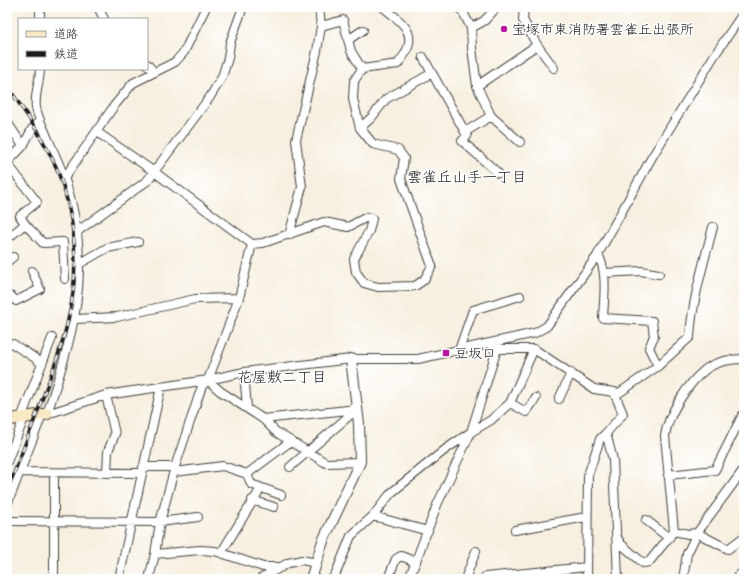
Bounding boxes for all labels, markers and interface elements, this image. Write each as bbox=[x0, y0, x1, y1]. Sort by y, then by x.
legend bbox=[18, 18, 148, 70]
place label: 宝塚市東消防署雲雀丘出張所 bbox=[512, 21, 694, 38]
marker: 宝塚市東消防署雲雀丘出張所 bbox=[499, 24, 509, 34]
text: 道路 bbox=[54, 27, 78, 41]
text: 鉄道 bbox=[54, 47, 78, 61]
district label: 雲雀丘山手一丁目 bbox=[407, 168, 527, 186]
place label: 豆坂口 bbox=[454, 345, 496, 362]
marker: 豆坂口 bbox=[441, 348, 451, 358]
district label: 花屋敷二丁目 bbox=[237, 368, 327, 386]

